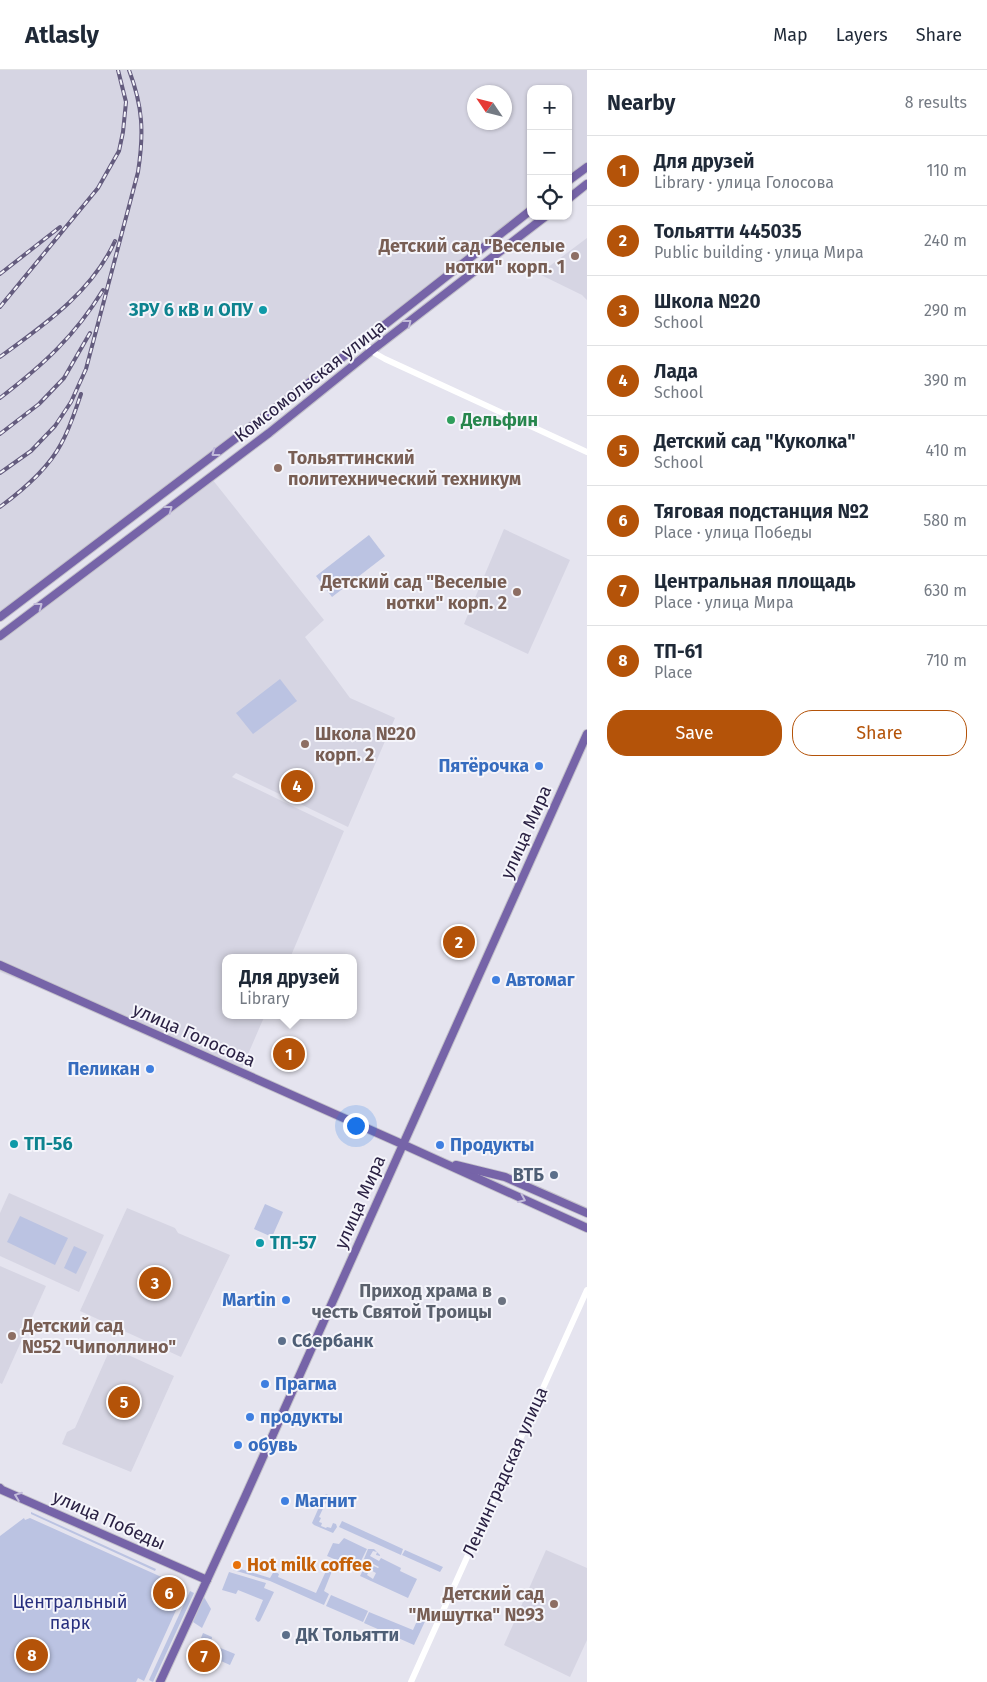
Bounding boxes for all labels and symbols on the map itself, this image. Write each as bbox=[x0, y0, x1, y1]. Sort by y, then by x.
north arrow bbox=[467, 85, 512, 130]
place label: Детский сад "Веселые нотки" корп. 1 bbox=[378, 235, 565, 278]
marker: Детский сад "Веселые нотки" корп. 1 bbox=[569, 250, 581, 262]
place label: ЗРУ 6 кВ и ОПУ bbox=[128, 299, 254, 321]
marker: ЗРУ 6 кВ и ОПУ bbox=[257, 304, 269, 316]
street label: Комсомольская улица bbox=[230, 315, 390, 447]
one-way arrow bbox=[402, 320, 411, 329]
place label: Дельфин bbox=[460, 409, 538, 431]
marker: Дельфин bbox=[445, 414, 457, 426]
place label: Тольяттинский политехнический техникум bbox=[288, 447, 521, 490]
one-way arrow bbox=[212, 448, 221, 456]
marker: Тольяттинский политехнический техникум bbox=[272, 462, 284, 474]
one-way arrow bbox=[163, 506, 173, 515]
place label: Детский сад "Веселые нотки" корп. 2 bbox=[320, 571, 507, 614]
marker: Детский сад "Веселые нотки" корп. 2 bbox=[511, 586, 523, 598]
one-way arrow bbox=[33, 604, 42, 612]
place label: Школа №20 корп. 2 bbox=[315, 723, 416, 766]
marker: Школа №20 корп. 2 bbox=[299, 738, 311, 750]
place label: Пятёрочка bbox=[438, 755, 529, 777]
marker: Пятёрочка bbox=[533, 760, 545, 772]
pin: 4 bbox=[281, 767, 313, 805]
street label: улица Мира bbox=[496, 782, 556, 882]
pin: 2 bbox=[443, 923, 475, 961]
place label: Автомаг bbox=[505, 969, 575, 991]
marker: Автомаг bbox=[490, 974, 502, 986]
street label: улица Голосова bbox=[129, 998, 259, 1072]
pin: 1 bbox=[273, 1035, 305, 1073]
place label: Пеликан bbox=[67, 1058, 140, 1080]
marker: Пеликан bbox=[144, 1063, 156, 1075]
your location bbox=[343, 1113, 369, 1139]
place label: ТП-56 bbox=[24, 1133, 73, 1155]
place label: Продукты bbox=[450, 1134, 534, 1156]
marker: ТП-56 bbox=[8, 1138, 20, 1150]
marker: Продукты bbox=[434, 1139, 446, 1151]
street label: улица Мира bbox=[330, 1152, 390, 1252]
place label: ВТБ bbox=[513, 1164, 544, 1186]
marker: ВТБ bbox=[548, 1169, 560, 1181]
one-way arrow bbox=[517, 1193, 526, 1203]
place label: ТП-57 bbox=[270, 1232, 317, 1254]
marker: ТП-57 bbox=[254, 1237, 266, 1249]
pin: 3 bbox=[139, 1264, 171, 1302]
place label: Приход храма в честь Святой Троицы bbox=[312, 1280, 492, 1323]
place label: Martin bbox=[222, 1289, 276, 1311]
marker: Martin bbox=[280, 1294, 292, 1306]
marker: Приход храма в честь Святой Троицы bbox=[496, 1295, 508, 1307]
place label: Детский сад №52 "Чиполлино" bbox=[21, 1315, 176, 1358]
marker: Детский сад №52 "Чиполлино" bbox=[6, 1330, 18, 1342]
place label: Сбербанк bbox=[292, 1330, 374, 1352]
marker: Сбербанк bbox=[276, 1335, 288, 1347]
place label: Прагма bbox=[275, 1373, 337, 1395]
marker: Прагма bbox=[259, 1378, 271, 1390]
pin: 5 bbox=[108, 1383, 140, 1421]
street label: Ленинградская улица bbox=[457, 1383, 553, 1561]
place label: продукты bbox=[260, 1406, 343, 1428]
marker: продукты bbox=[244, 1411, 256, 1423]
place label: обувь bbox=[248, 1434, 298, 1456]
marker: обувь bbox=[232, 1439, 244, 1451]
street label: улица Победы bbox=[49, 1485, 169, 1555]
place label: Магнит bbox=[295, 1490, 357, 1512]
one-way arrow bbox=[14, 1492, 23, 1502]
marker: Магнит bbox=[279, 1495, 291, 1507]
place label: Hot milk coffee bbox=[247, 1554, 372, 1576]
marker: Hot milk coffee bbox=[231, 1559, 243, 1571]
pin: 6 bbox=[153, 1574, 185, 1612]
place label: Детский сад "Мишутка" №93 bbox=[408, 1583, 544, 1626]
park label: Центральный парк bbox=[12, 1591, 128, 1634]
marker: Детский сад "Мишутка" №93 bbox=[548, 1598, 560, 1610]
place label: ДК Тольятти bbox=[295, 1624, 399, 1646]
marker: ДК Тольятти bbox=[280, 1629, 292, 1641]
pin: 8 bbox=[16, 1636, 48, 1674]
pin: 7 bbox=[188, 1637, 220, 1675]

